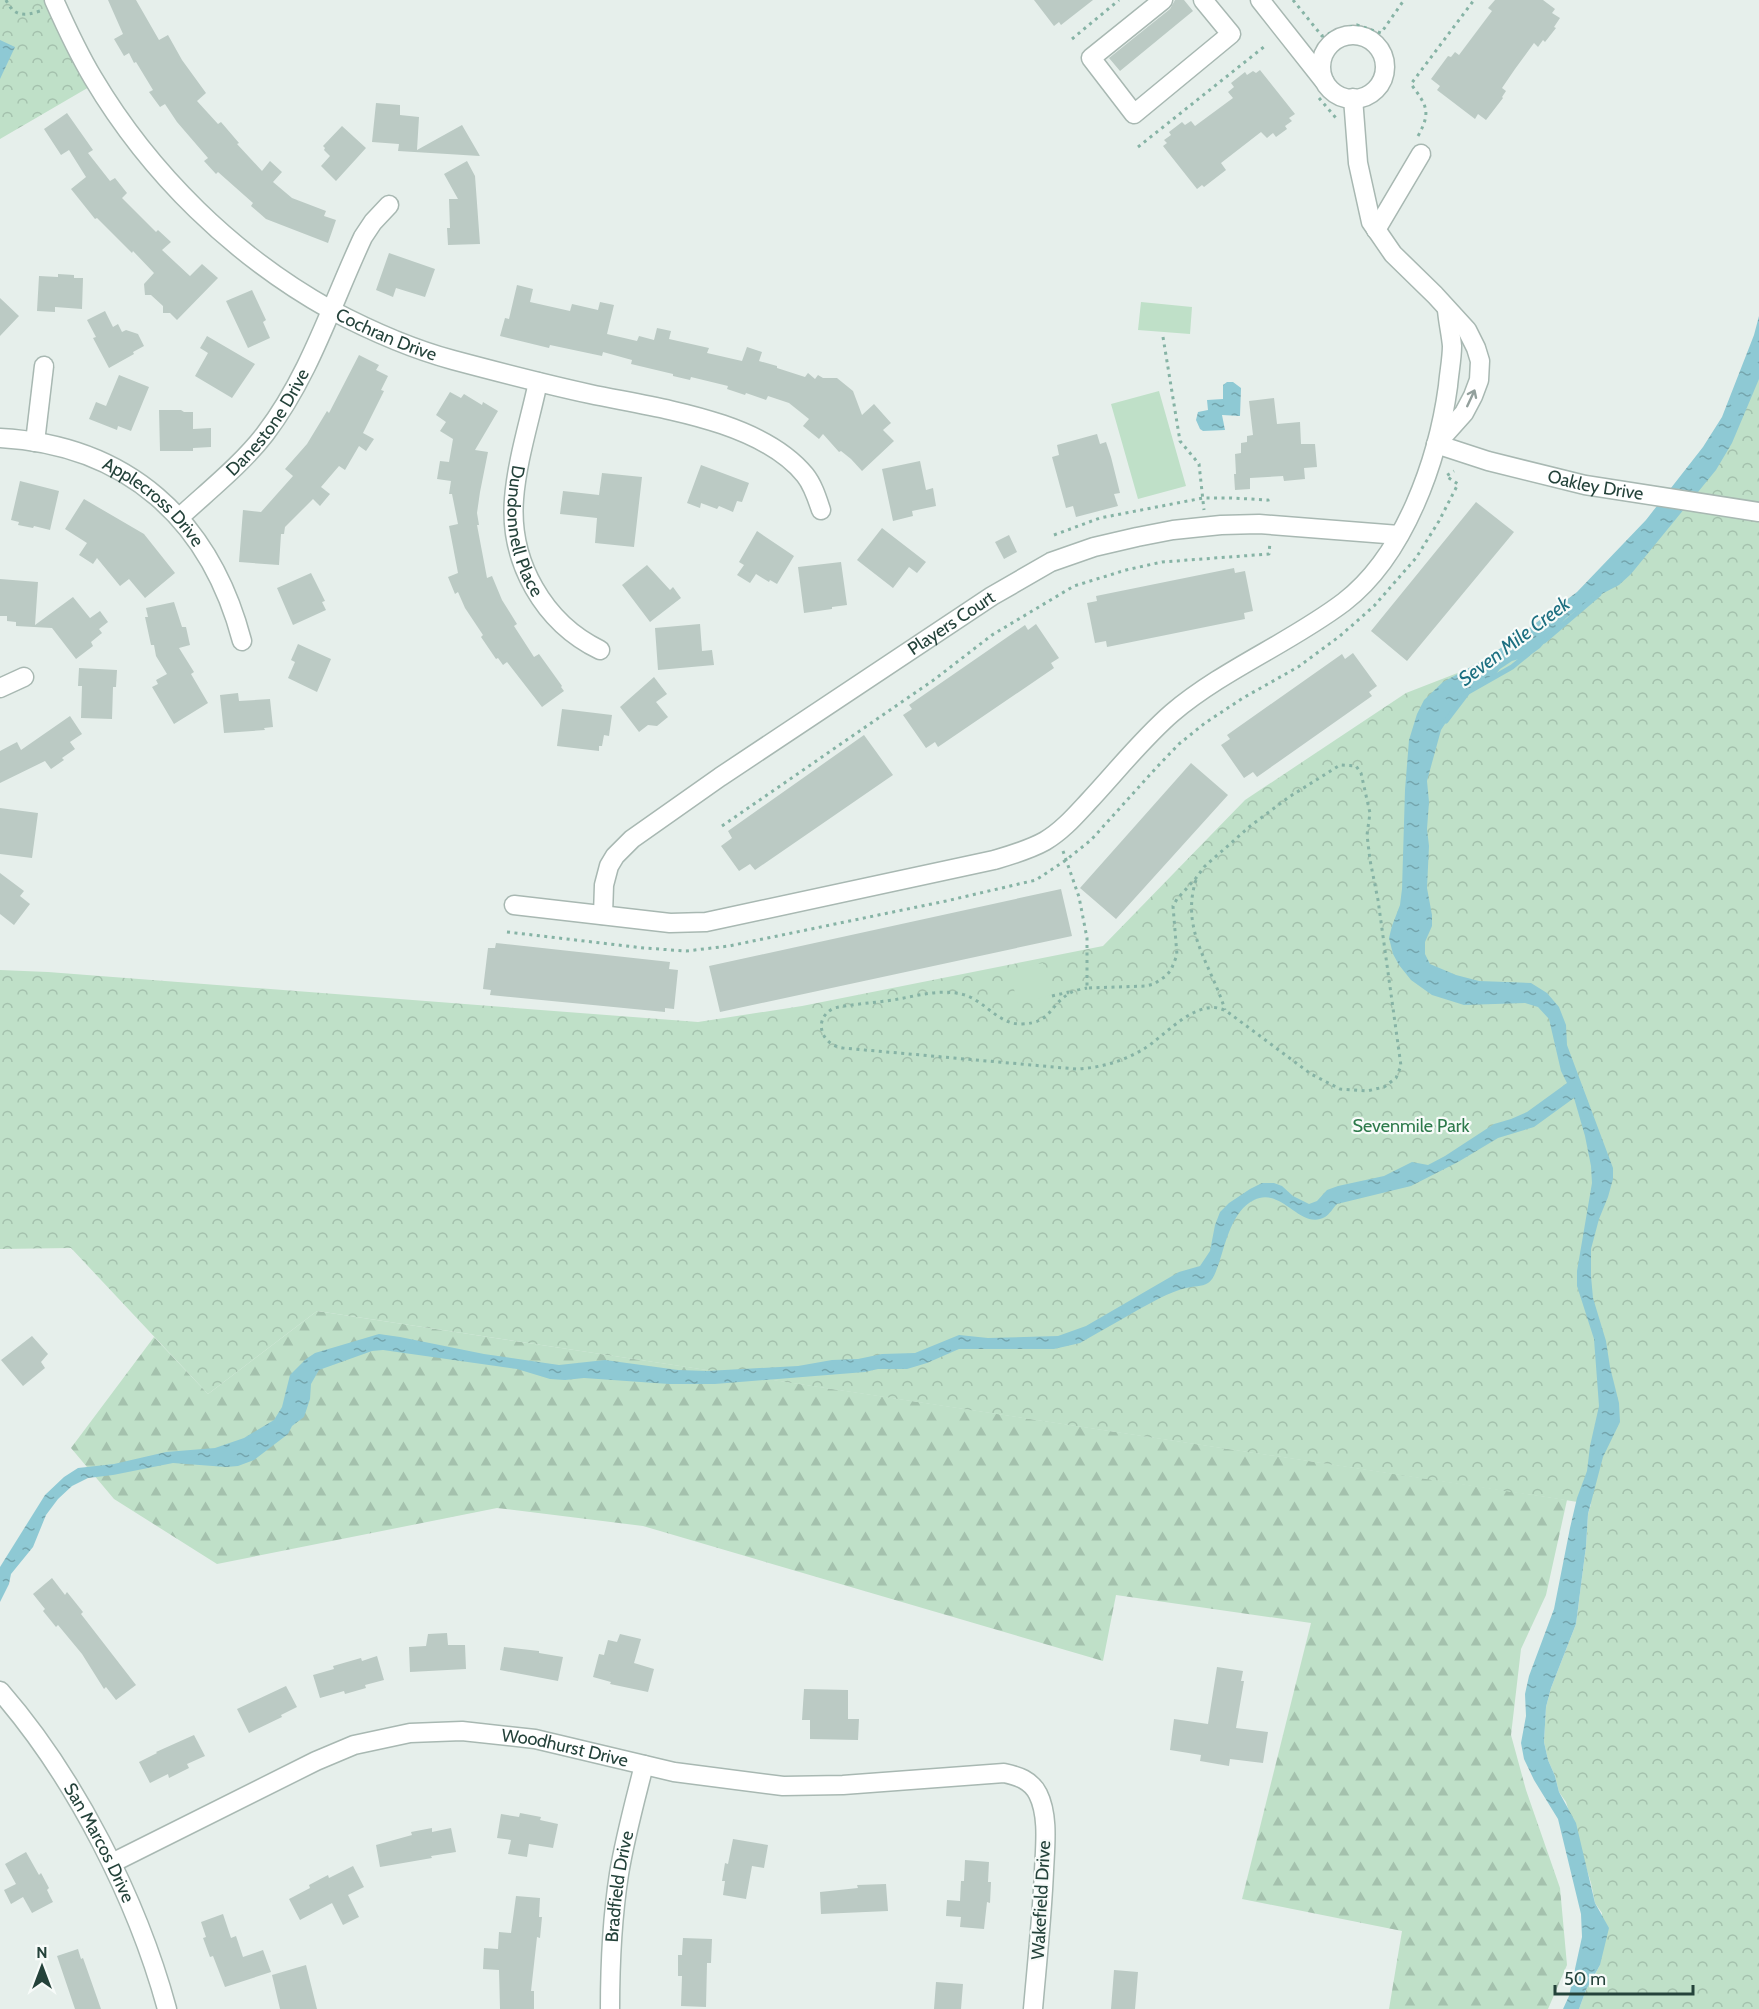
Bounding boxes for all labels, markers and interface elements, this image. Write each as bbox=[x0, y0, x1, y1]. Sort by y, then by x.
street label: Cochran Drive bbox=[332, 303, 440, 366]
street label: Danestone Drive bbox=[221, 365, 314, 481]
one-way arrow bbox=[1466, 389, 1478, 407]
street label: Applecross Drive bbox=[99, 453, 208, 551]
street label: Dundonnell Place bbox=[502, 464, 548, 601]
street label: Oakley Drive bbox=[1545, 465, 1645, 505]
street label: Players Court bbox=[904, 586, 999, 660]
water label: Seven Mile Creek bbox=[1454, 590, 1576, 691]
park label: Sevenmile Park bbox=[1352, 1115, 1470, 1137]
street label: Woodhurst Drive bbox=[500, 1724, 630, 1772]
street label: San Marcos Drive bbox=[59, 1779, 139, 1906]
street label: Bradfield Drive bbox=[601, 1829, 638, 1943]
street label: Wakefield Drive bbox=[1027, 1840, 1055, 1960]
north arrow bbox=[12, 1937, 72, 1997]
text: N bbox=[36, 1943, 48, 1962]
scale bar bbox=[1555, 1958, 1693, 1996]
text: 50 m bbox=[1564, 1968, 1606, 1990]

